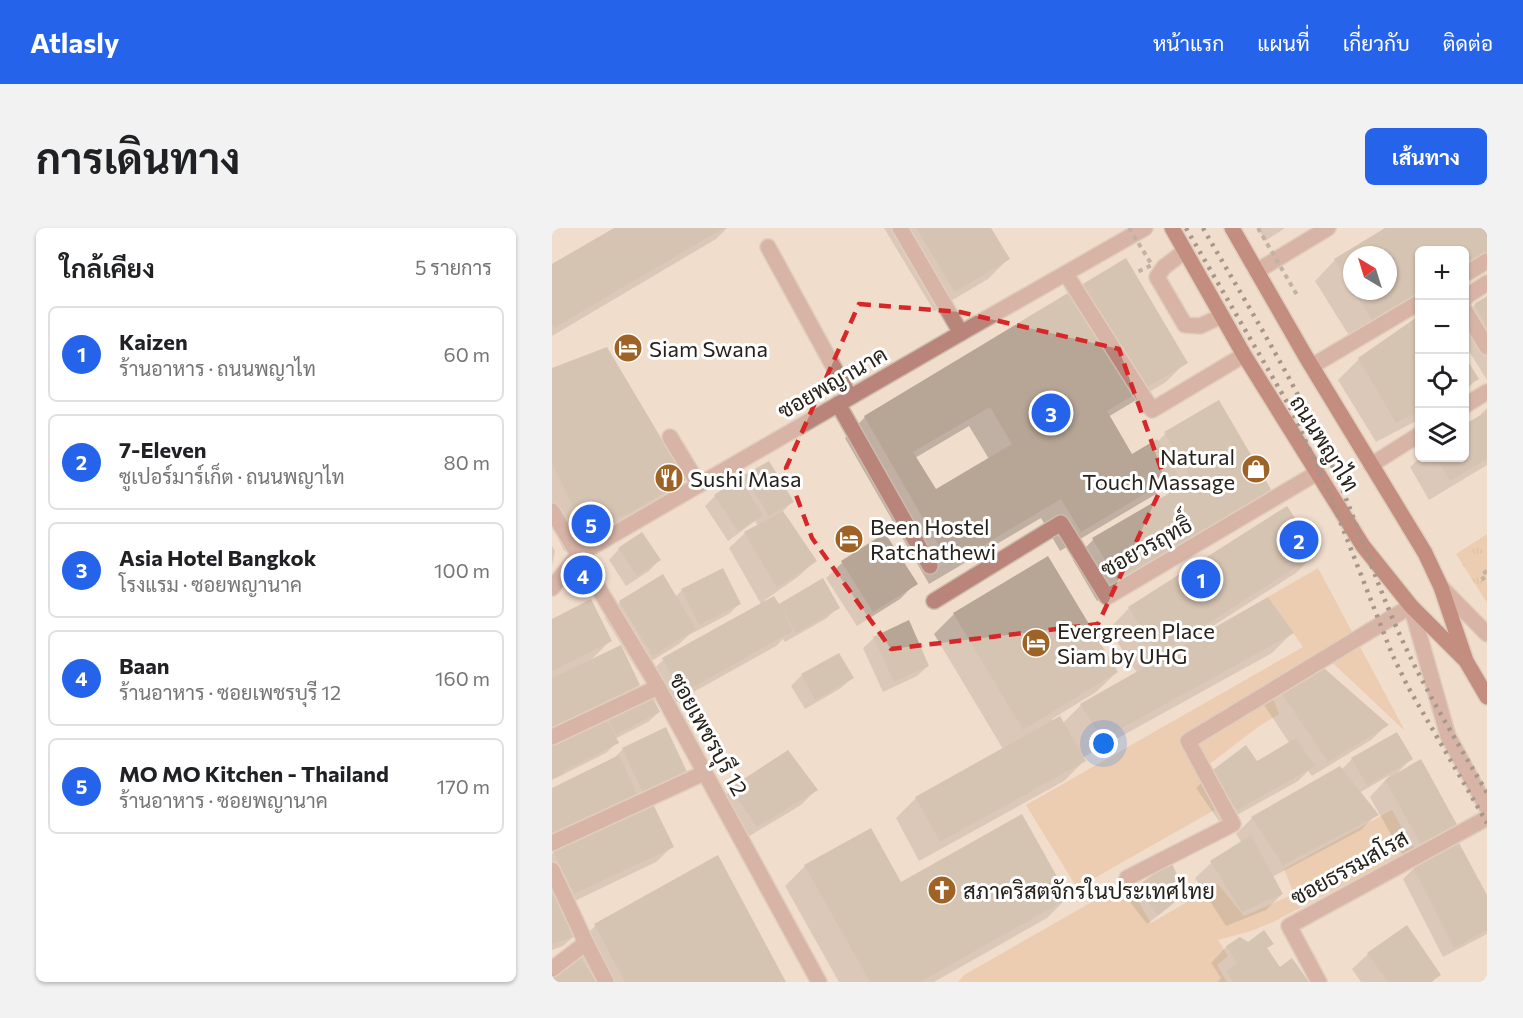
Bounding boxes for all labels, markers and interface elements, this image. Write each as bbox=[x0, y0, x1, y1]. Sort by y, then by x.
text: Atlasly bbox=[30, 25, 119, 59]
text: หน้าแรก bbox=[1153, 30, 1224, 55]
text: แผนที่ bbox=[1257, 30, 1310, 55]
text: เกี่ยวกับ bbox=[1343, 30, 1410, 55]
text: ติดต่อ bbox=[1443, 30, 1493, 55]
button: เส้นทาง bbox=[1365, 128, 1487, 185]
text: การเดินทาง bbox=[36, 131, 240, 183]
north arrow bbox=[1343, 246, 1397, 300]
map controls bbox=[1415, 246, 1469, 462]
button: + bbox=[1415, 246, 1469, 300]
text: ใกล้เคียง bbox=[60, 252, 155, 283]
text: 5 รายการ bbox=[415, 255, 492, 279]
button: − bbox=[1415, 300, 1469, 354]
text: Kaizen bbox=[119, 328, 188, 355]
hotel icon: Siam Swana bbox=[612, 332, 644, 364]
place label: Siam Swana bbox=[649, 335, 768, 362]
street label: ซอยพญานาค bbox=[773, 340, 892, 425]
text: 1 bbox=[77, 342, 86, 366]
text: 60 m bbox=[444, 342, 490, 366]
button: locate bbox=[1415, 354, 1469, 408]
text: ร้านอาหาร · ถนนพญาไท bbox=[119, 356, 316, 380]
pin: 3 bbox=[1032, 390, 1070, 435]
street label: ถนนพญาไท bbox=[1284, 390, 1365, 497]
button: layers bbox=[1415, 408, 1469, 462]
text: 7-Eleven bbox=[119, 436, 207, 463]
place label: Natural Touch Massage bbox=[1082, 443, 1235, 495]
text: 2 bbox=[76, 450, 87, 474]
text: 80 m bbox=[444, 450, 490, 474]
shop icon: Natural Touch Massage bbox=[1240, 453, 1272, 485]
restaurant icon: Sushi Masa bbox=[653, 462, 685, 494]
text: ซูเปอร์มาร์เก็ต · ถนนพญาไท bbox=[119, 464, 345, 488]
place label: Sushi Masa bbox=[690, 465, 802, 492]
pin: 5 bbox=[572, 502, 610, 546]
street label: ซอยวรฤทธิ์ bbox=[1093, 506, 1197, 583]
place label: Been Hostel Ratchathewi bbox=[870, 513, 996, 565]
pin: 2 bbox=[1280, 518, 1318, 562]
hotel icon: Been Hostel Ratchathewi bbox=[833, 523, 865, 555]
text: Asia Hotel Bangkok bbox=[119, 544, 316, 571]
pin: 4 bbox=[564, 552, 603, 598]
pin: 1 bbox=[1182, 556, 1220, 602]
text: 3 bbox=[76, 558, 87, 582]
text: 100 m bbox=[434, 558, 490, 582]
text: โรงแรม · ซอยพญานาค bbox=[119, 572, 302, 596]
place label: Evergreen Place Siam by UHG bbox=[1057, 617, 1215, 669]
hotel icon: Evergreen Place Siam by UHG bbox=[1020, 627, 1052, 659]
text: Baan bbox=[119, 652, 169, 679]
text: 4 bbox=[75, 666, 88, 690]
text: 160 m bbox=[435, 666, 490, 690]
street label: ซอยเพชรบุรี 12 bbox=[662, 668, 754, 802]
text: ร้านอาหาร · ซอยเพชรบุรี 12 bbox=[119, 680, 341, 704]
your location bbox=[1089, 729, 1118, 758]
text: MO MO Kitchen - Thailand bbox=[119, 760, 389, 787]
text: 5 bbox=[76, 774, 87, 798]
text: 170 m bbox=[437, 774, 490, 798]
text: ร้านอาหาร · ซอยพญานาค bbox=[119, 788, 328, 812]
street label: ซอยธรรมสโรส bbox=[1285, 824, 1413, 910]
church icon: สภาคริสตจักรในประเทศไทย bbox=[926, 874, 958, 906]
place label: สภาคริสตจักรในประเทศไทย bbox=[963, 877, 1215, 904]

